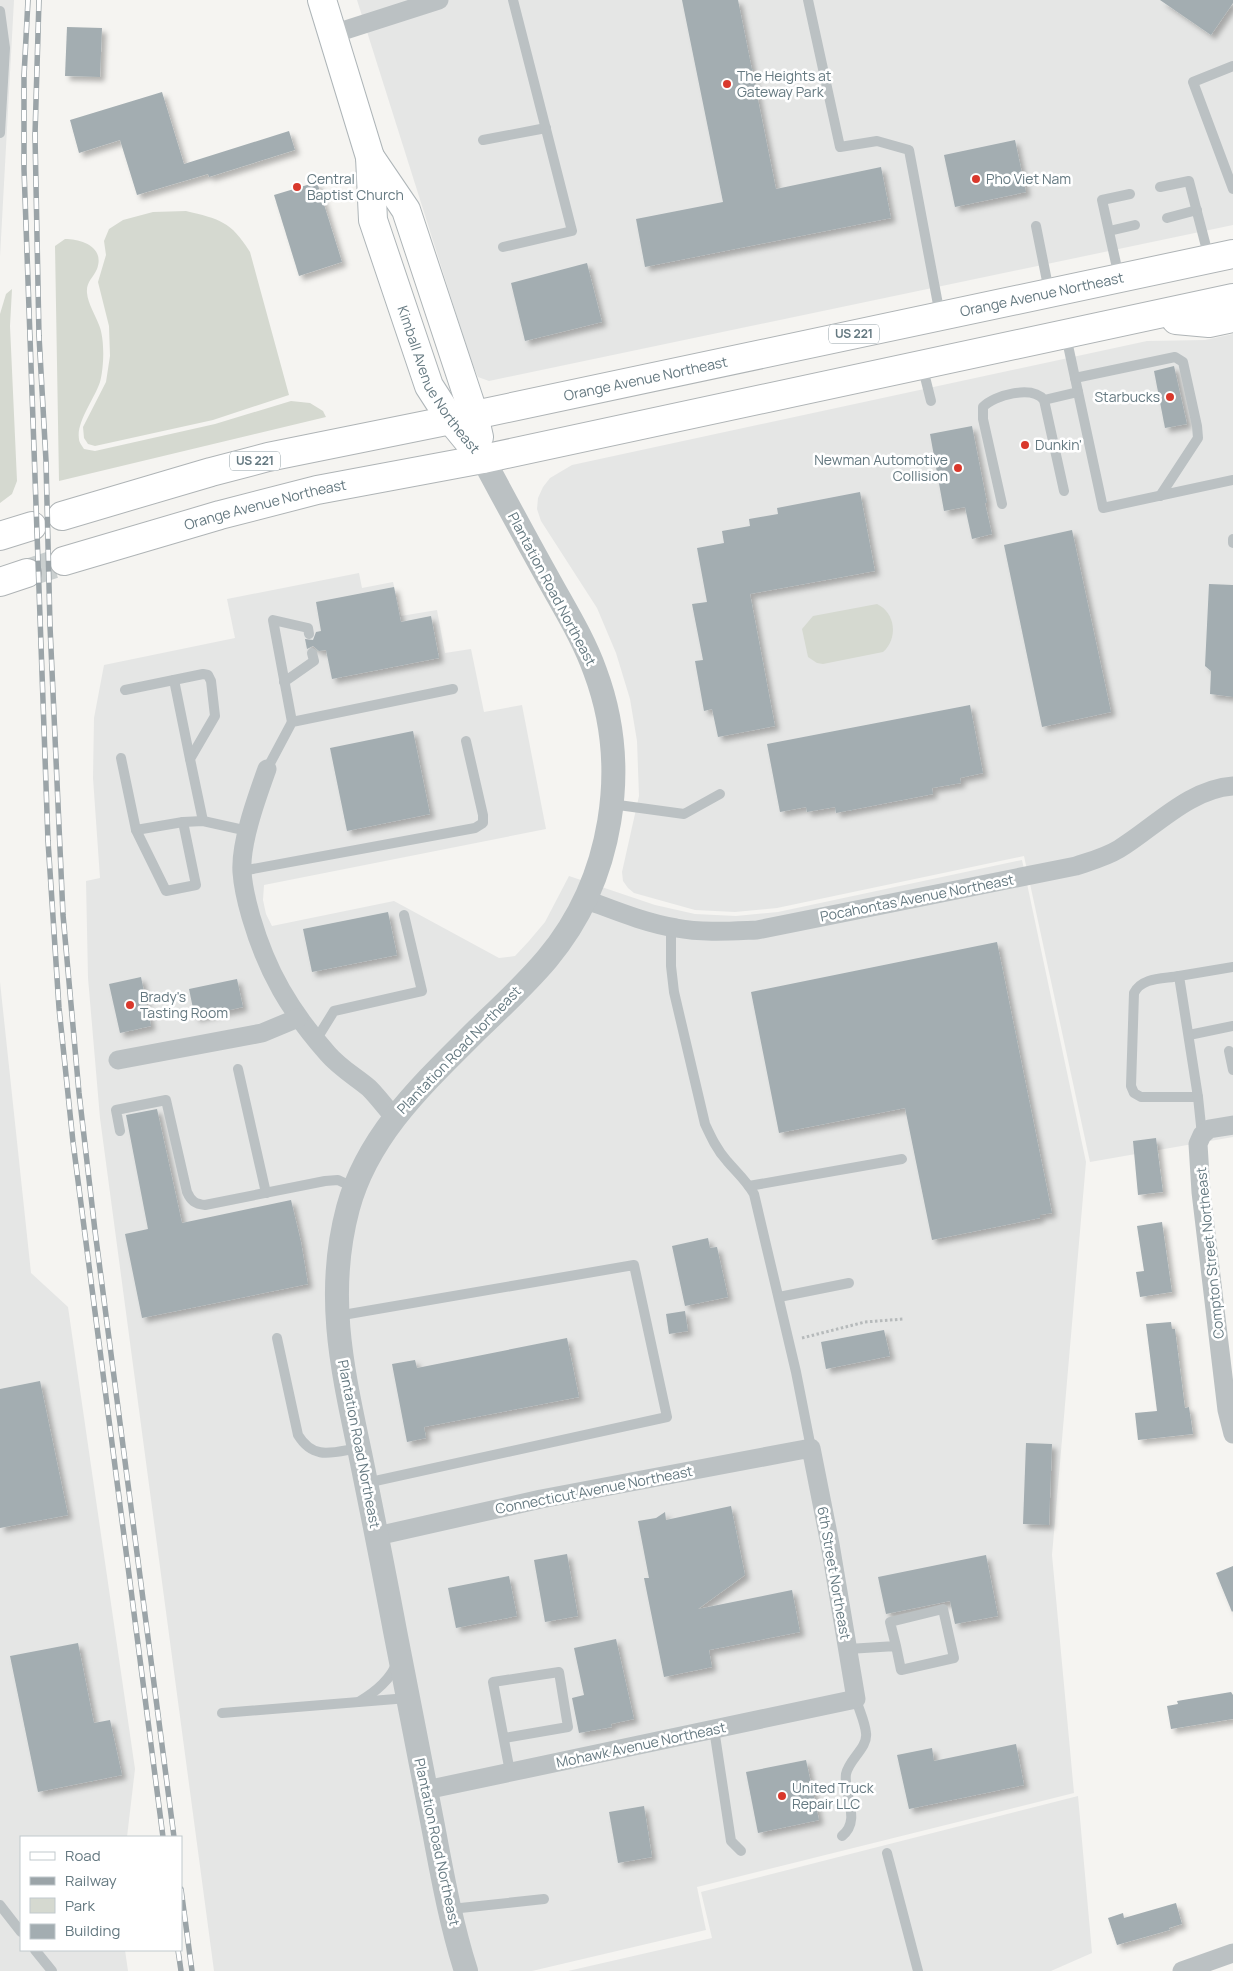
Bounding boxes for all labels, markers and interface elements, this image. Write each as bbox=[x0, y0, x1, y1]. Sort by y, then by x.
place label: The Heights at Gateway Park bbox=[737, 66, 832, 101]
marker: The Heights at Gateway Park bbox=[721, 78, 733, 90]
place label: Central Baptist Church bbox=[307, 169, 404, 204]
place label: Pho Viet Nam bbox=[986, 169, 1071, 188]
marker: Pho Viet Nam bbox=[970, 173, 982, 185]
marker: Central Baptist Church bbox=[291, 181, 303, 193]
street label: Orange Avenue Northeast bbox=[958, 267, 1126, 321]
street label: Kimball Avenue Northeast bbox=[394, 303, 485, 458]
road number: US 221 bbox=[829, 324, 879, 344]
street label: Orange Avenue Northeast bbox=[562, 351, 729, 405]
place label: Starbucks bbox=[1094, 387, 1160, 406]
marker: Starbucks bbox=[1164, 391, 1176, 403]
place label: Dunkin' bbox=[1035, 435, 1082, 454]
marker: Dunkin' bbox=[1019, 439, 1031, 451]
place label: Newman Automotive Collision bbox=[814, 450, 948, 485]
road number: US 221 bbox=[230, 452, 280, 471]
marker: Newman Automotive Collision bbox=[952, 462, 964, 474]
street label: Orange Avenue Northeast bbox=[182, 475, 348, 534]
street label: Plantation Road Northeast bbox=[504, 509, 601, 669]
street label: Pocahontas Avenue Northeast bbox=[818, 869, 1016, 926]
street label: Plantation Road Northeast bbox=[392, 981, 525, 1118]
place label: Brady's Tasting Room bbox=[140, 987, 228, 1022]
marker: Brady's Tasting Room bbox=[124, 999, 136, 1011]
street label: Compton Street Northeast bbox=[1191, 1166, 1228, 1340]
street label: Plantation Road Northeast bbox=[334, 1358, 385, 1530]
street label: Connecticut Avenue Northeast bbox=[494, 1461, 695, 1518]
street label: 6th Street Northeast bbox=[813, 1505, 856, 1641]
street label: Mohawk Avenue Northeast bbox=[554, 1717, 728, 1772]
street label: Plantation Road Northeast bbox=[410, 1756, 465, 1928]
place label: United Truck Repair LLC bbox=[792, 1778, 875, 1813]
marker: United Truck Repair LLC bbox=[776, 1790, 788, 1802]
legend bbox=[20, 1836, 182, 1951]
text: Road bbox=[65, 1845, 101, 1866]
text: Railway bbox=[65, 1870, 117, 1891]
text: Park bbox=[65, 1895, 95, 1916]
text: Building bbox=[65, 1920, 120, 1941]

